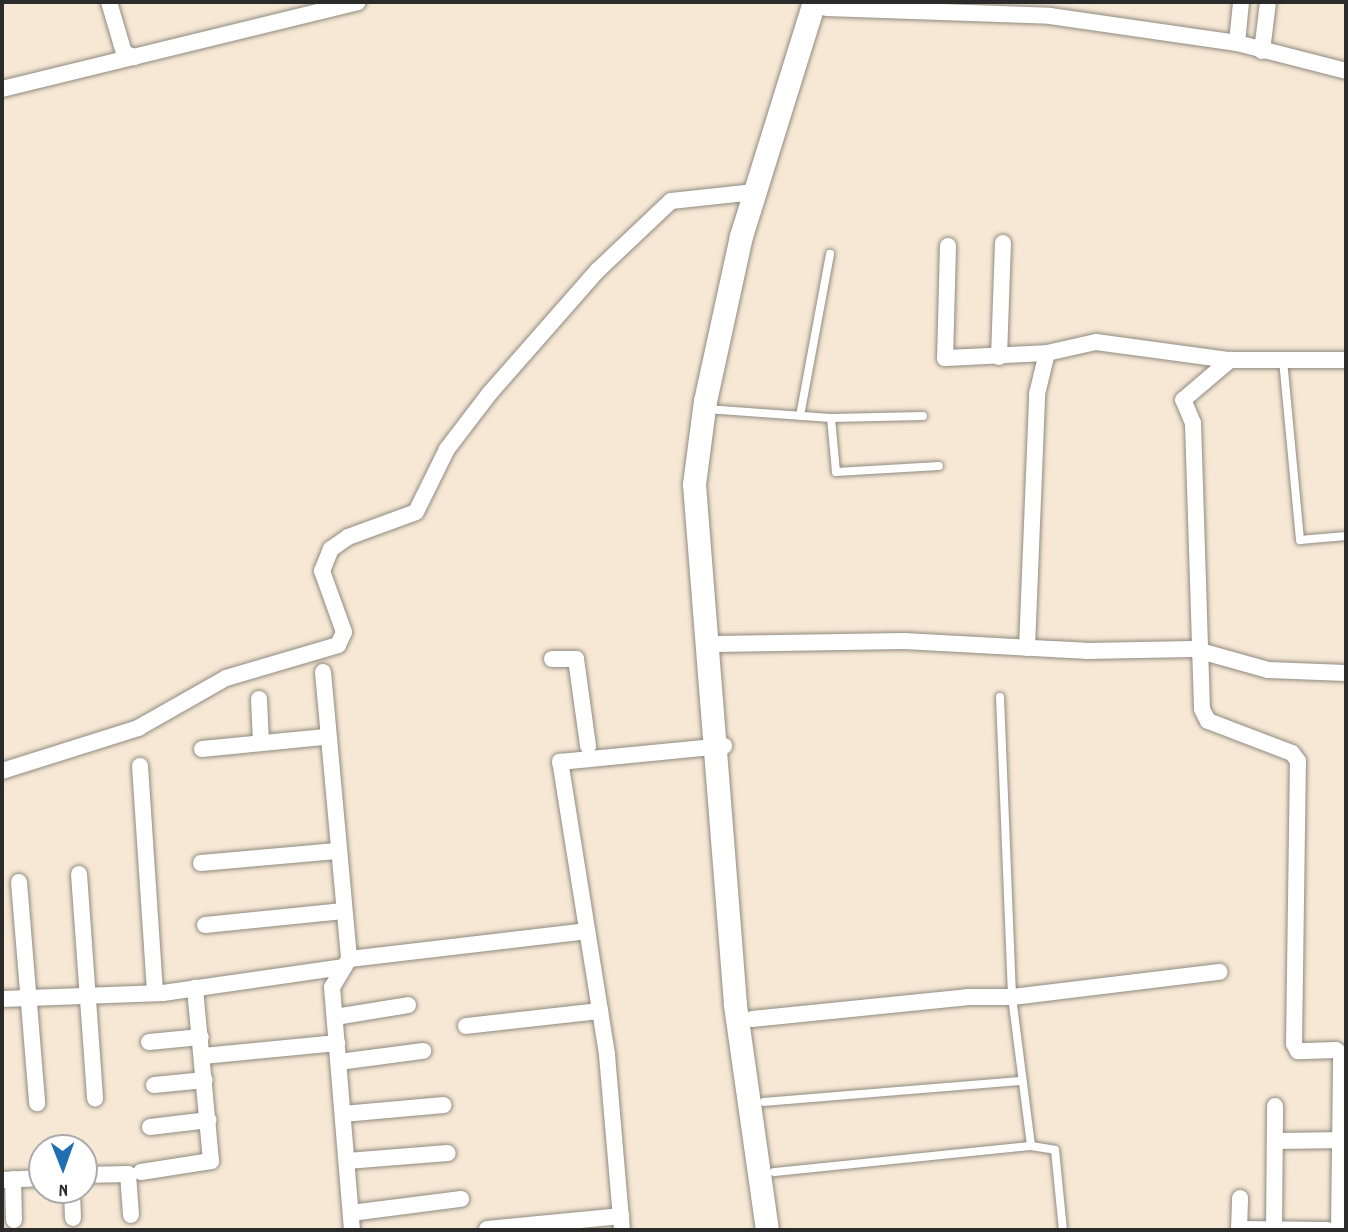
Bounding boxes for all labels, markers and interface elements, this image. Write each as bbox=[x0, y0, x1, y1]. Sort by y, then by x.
north arrow bbox=[28, 1134, 98, 1204]
text: N bbox=[58, 1175, 68, 1202]

